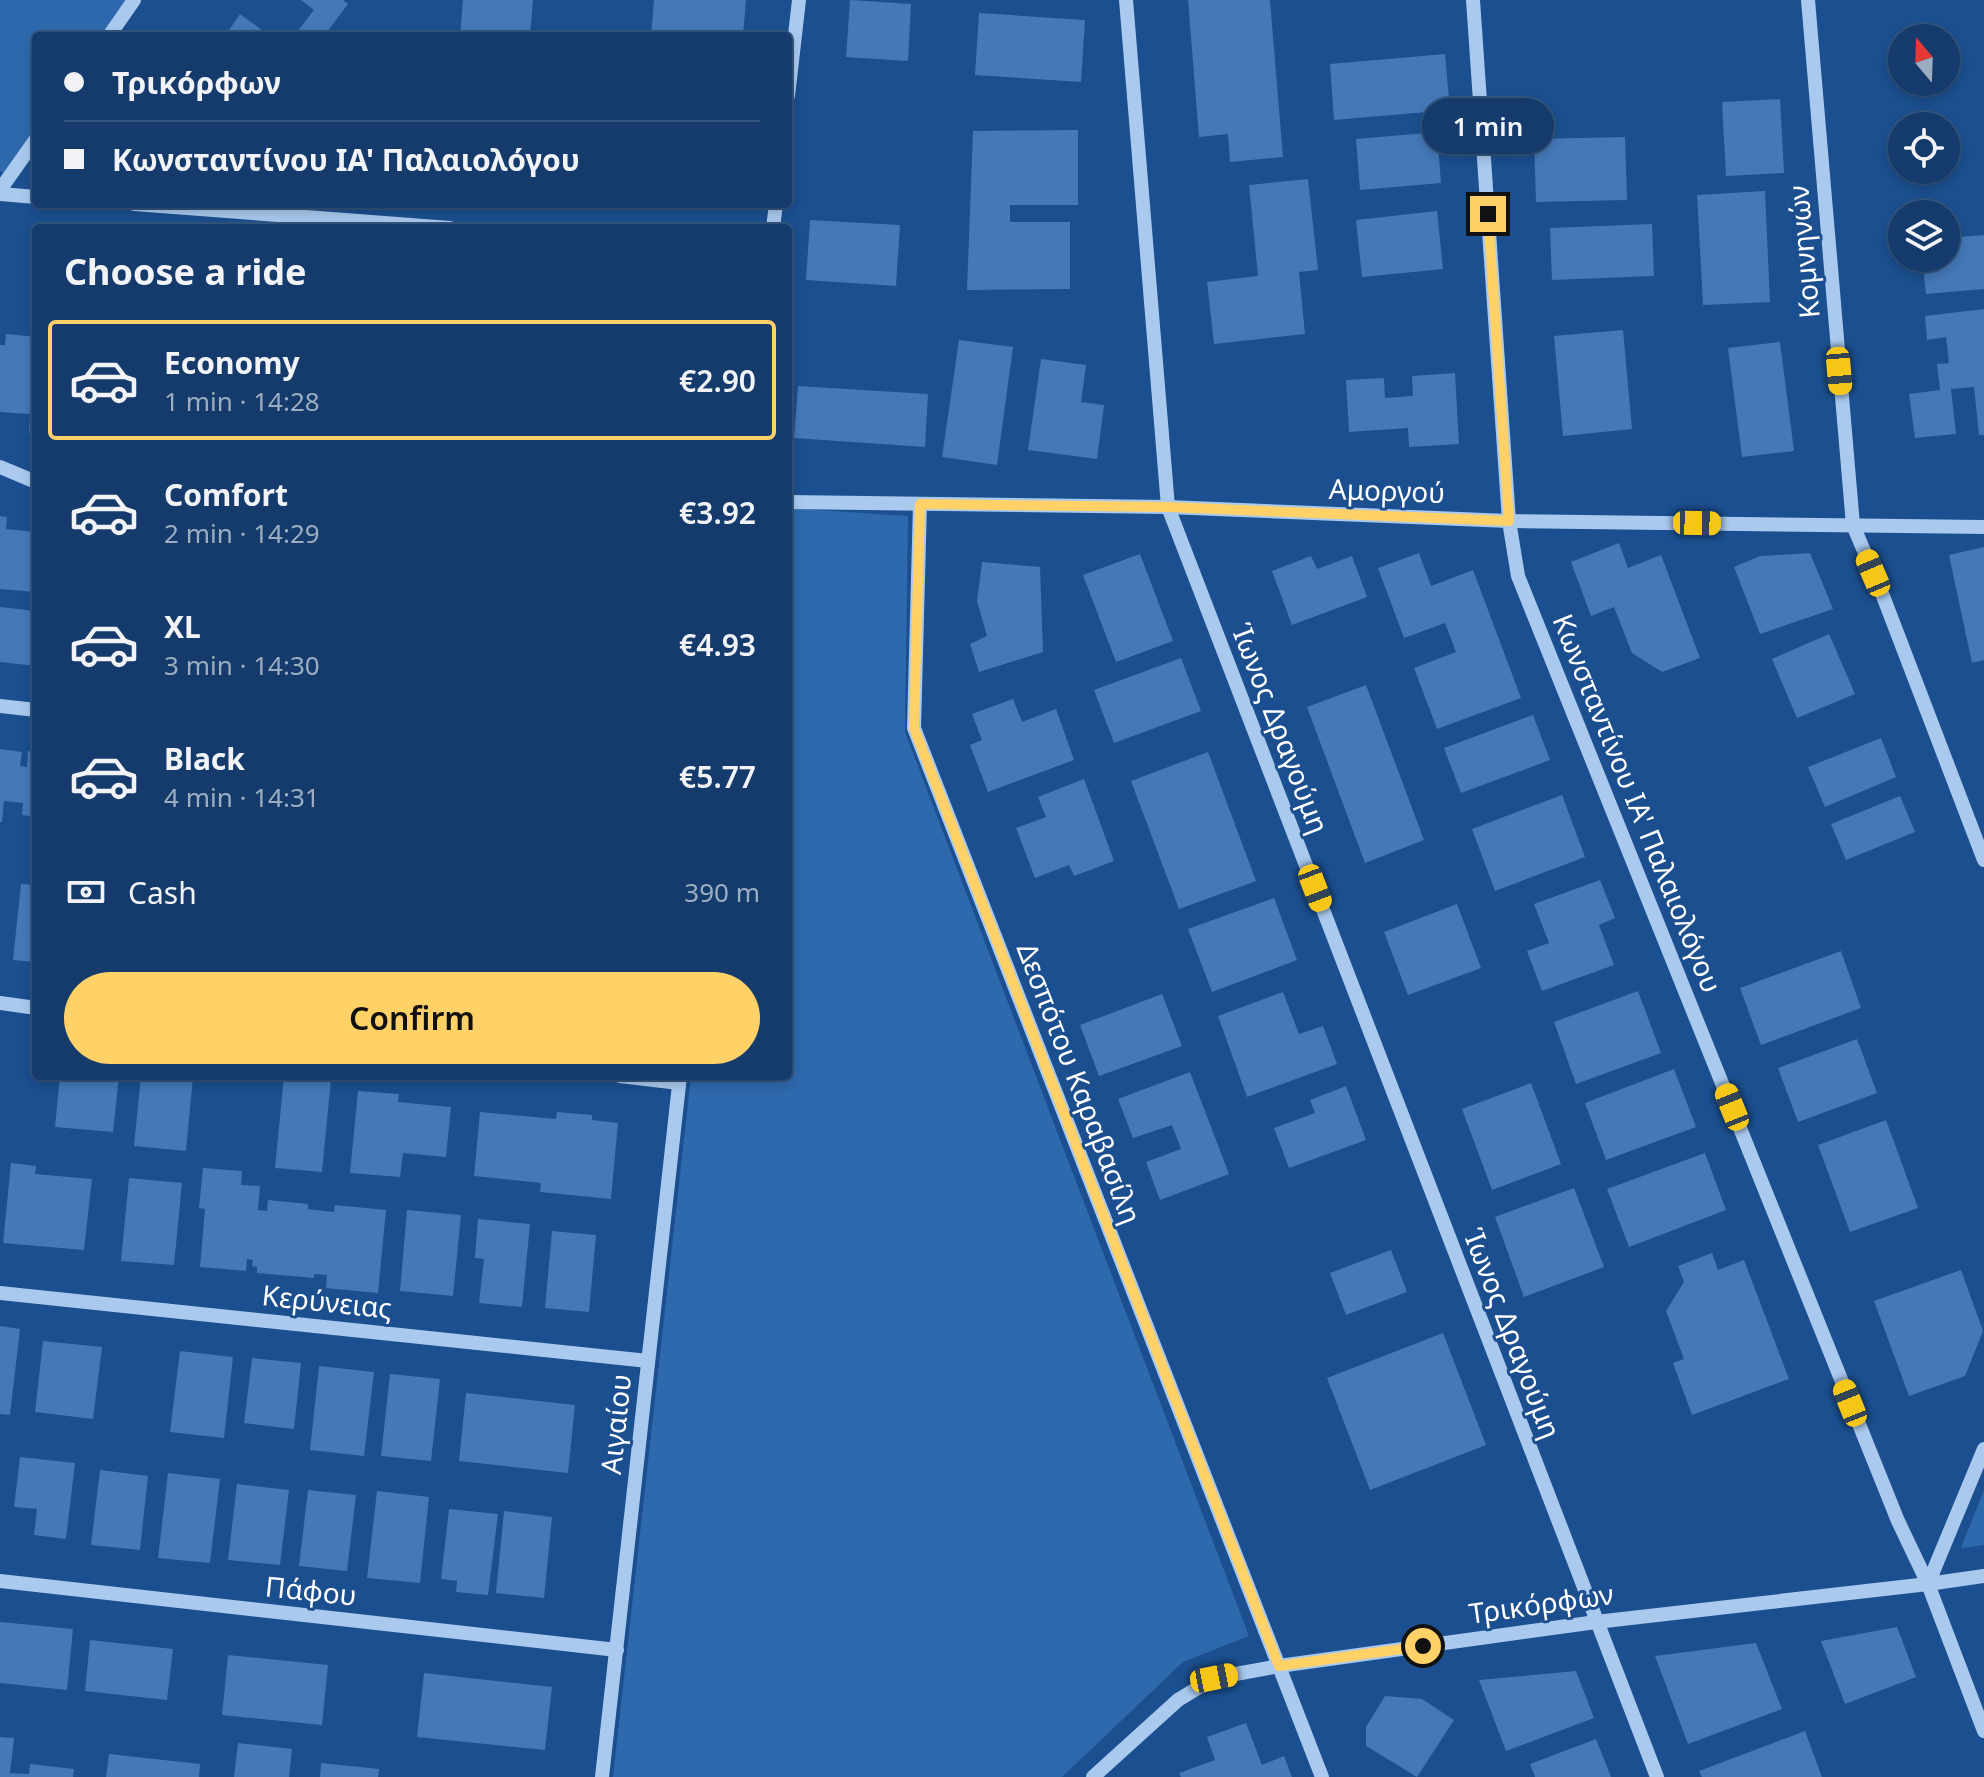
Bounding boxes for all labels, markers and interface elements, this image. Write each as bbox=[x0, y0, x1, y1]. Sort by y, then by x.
north arrow bbox=[1888, 24, 1960, 96]
map controls bbox=[1888, 24, 1960, 272]
text: Τρικόρφων bbox=[112, 62, 281, 103]
callout: 1 min bbox=[1422, 98, 1554, 154]
text: 1 min bbox=[1453, 108, 1523, 144]
button: locate bbox=[1888, 112, 1960, 184]
text: Κωνσταντίνου ΙΑ' Παλαιολόγου bbox=[112, 139, 580, 180]
street label: Κοµνηνών bbox=[1778, 184, 1828, 320]
route end bbox=[1470, 196, 1506, 232]
button: layers bbox=[1888, 200, 1960, 272]
text: Choose a ride bbox=[64, 247, 306, 296]
text: Economy bbox=[164, 342, 300, 383]
icon: car bbox=[68, 344, 140, 416]
car bbox=[1825, 346, 1853, 396]
text: €2.90 bbox=[679, 360, 756, 401]
text: 1 min · 14:28 bbox=[164, 383, 320, 419]
street label: Αμοργού bbox=[1328, 469, 1446, 511]
text: Comfort bbox=[164, 474, 288, 515]
icon: car bbox=[68, 476, 140, 548]
text: €3.92 bbox=[679, 492, 756, 533]
car bbox=[1673, 511, 1721, 535]
text: 2 min · 14:29 bbox=[164, 515, 320, 551]
car bbox=[1853, 546, 1893, 600]
text: XL bbox=[164, 606, 201, 647]
icon: car bbox=[68, 608, 140, 680]
street label: Κωνσταντίνου ΙΑ' Παλαιολόγου bbox=[1544, 608, 1732, 998]
street label: Ίωνος Δραγούμη bbox=[1223, 617, 1339, 839]
text: €4.93 bbox=[679, 624, 756, 665]
text: 3 min · 14:30 bbox=[164, 647, 320, 683]
text: Black bbox=[164, 738, 245, 779]
icon: car bbox=[68, 740, 140, 812]
text: €5.77 bbox=[679, 756, 756, 797]
text: 4 min · 14:31 bbox=[164, 779, 320, 815]
car bbox=[1295, 861, 1335, 915]
icon: cash bbox=[64, 870, 108, 914]
text: Cash bbox=[128, 872, 197, 913]
text: 390 m bbox=[684, 874, 760, 910]
street label: Δεσπότου Καραβασίλη bbox=[1009, 937, 1151, 1229]
button: Confirm bbox=[64, 972, 760, 1064]
car bbox=[1712, 1080, 1752, 1134]
street label: Ίωνος Δραγούμη bbox=[1455, 1222, 1571, 1444]
street label: Κερύνειας bbox=[260, 1275, 394, 1327]
street label: Αιγαίου bbox=[591, 1372, 639, 1476]
car bbox=[1830, 1376, 1870, 1430]
street label: Πάφου bbox=[263, 1566, 359, 1614]
street label: Τρικόρφων bbox=[1466, 1574, 1616, 1632]
route start bbox=[1405, 1628, 1441, 1664]
car bbox=[1188, 1662, 1240, 1694]

